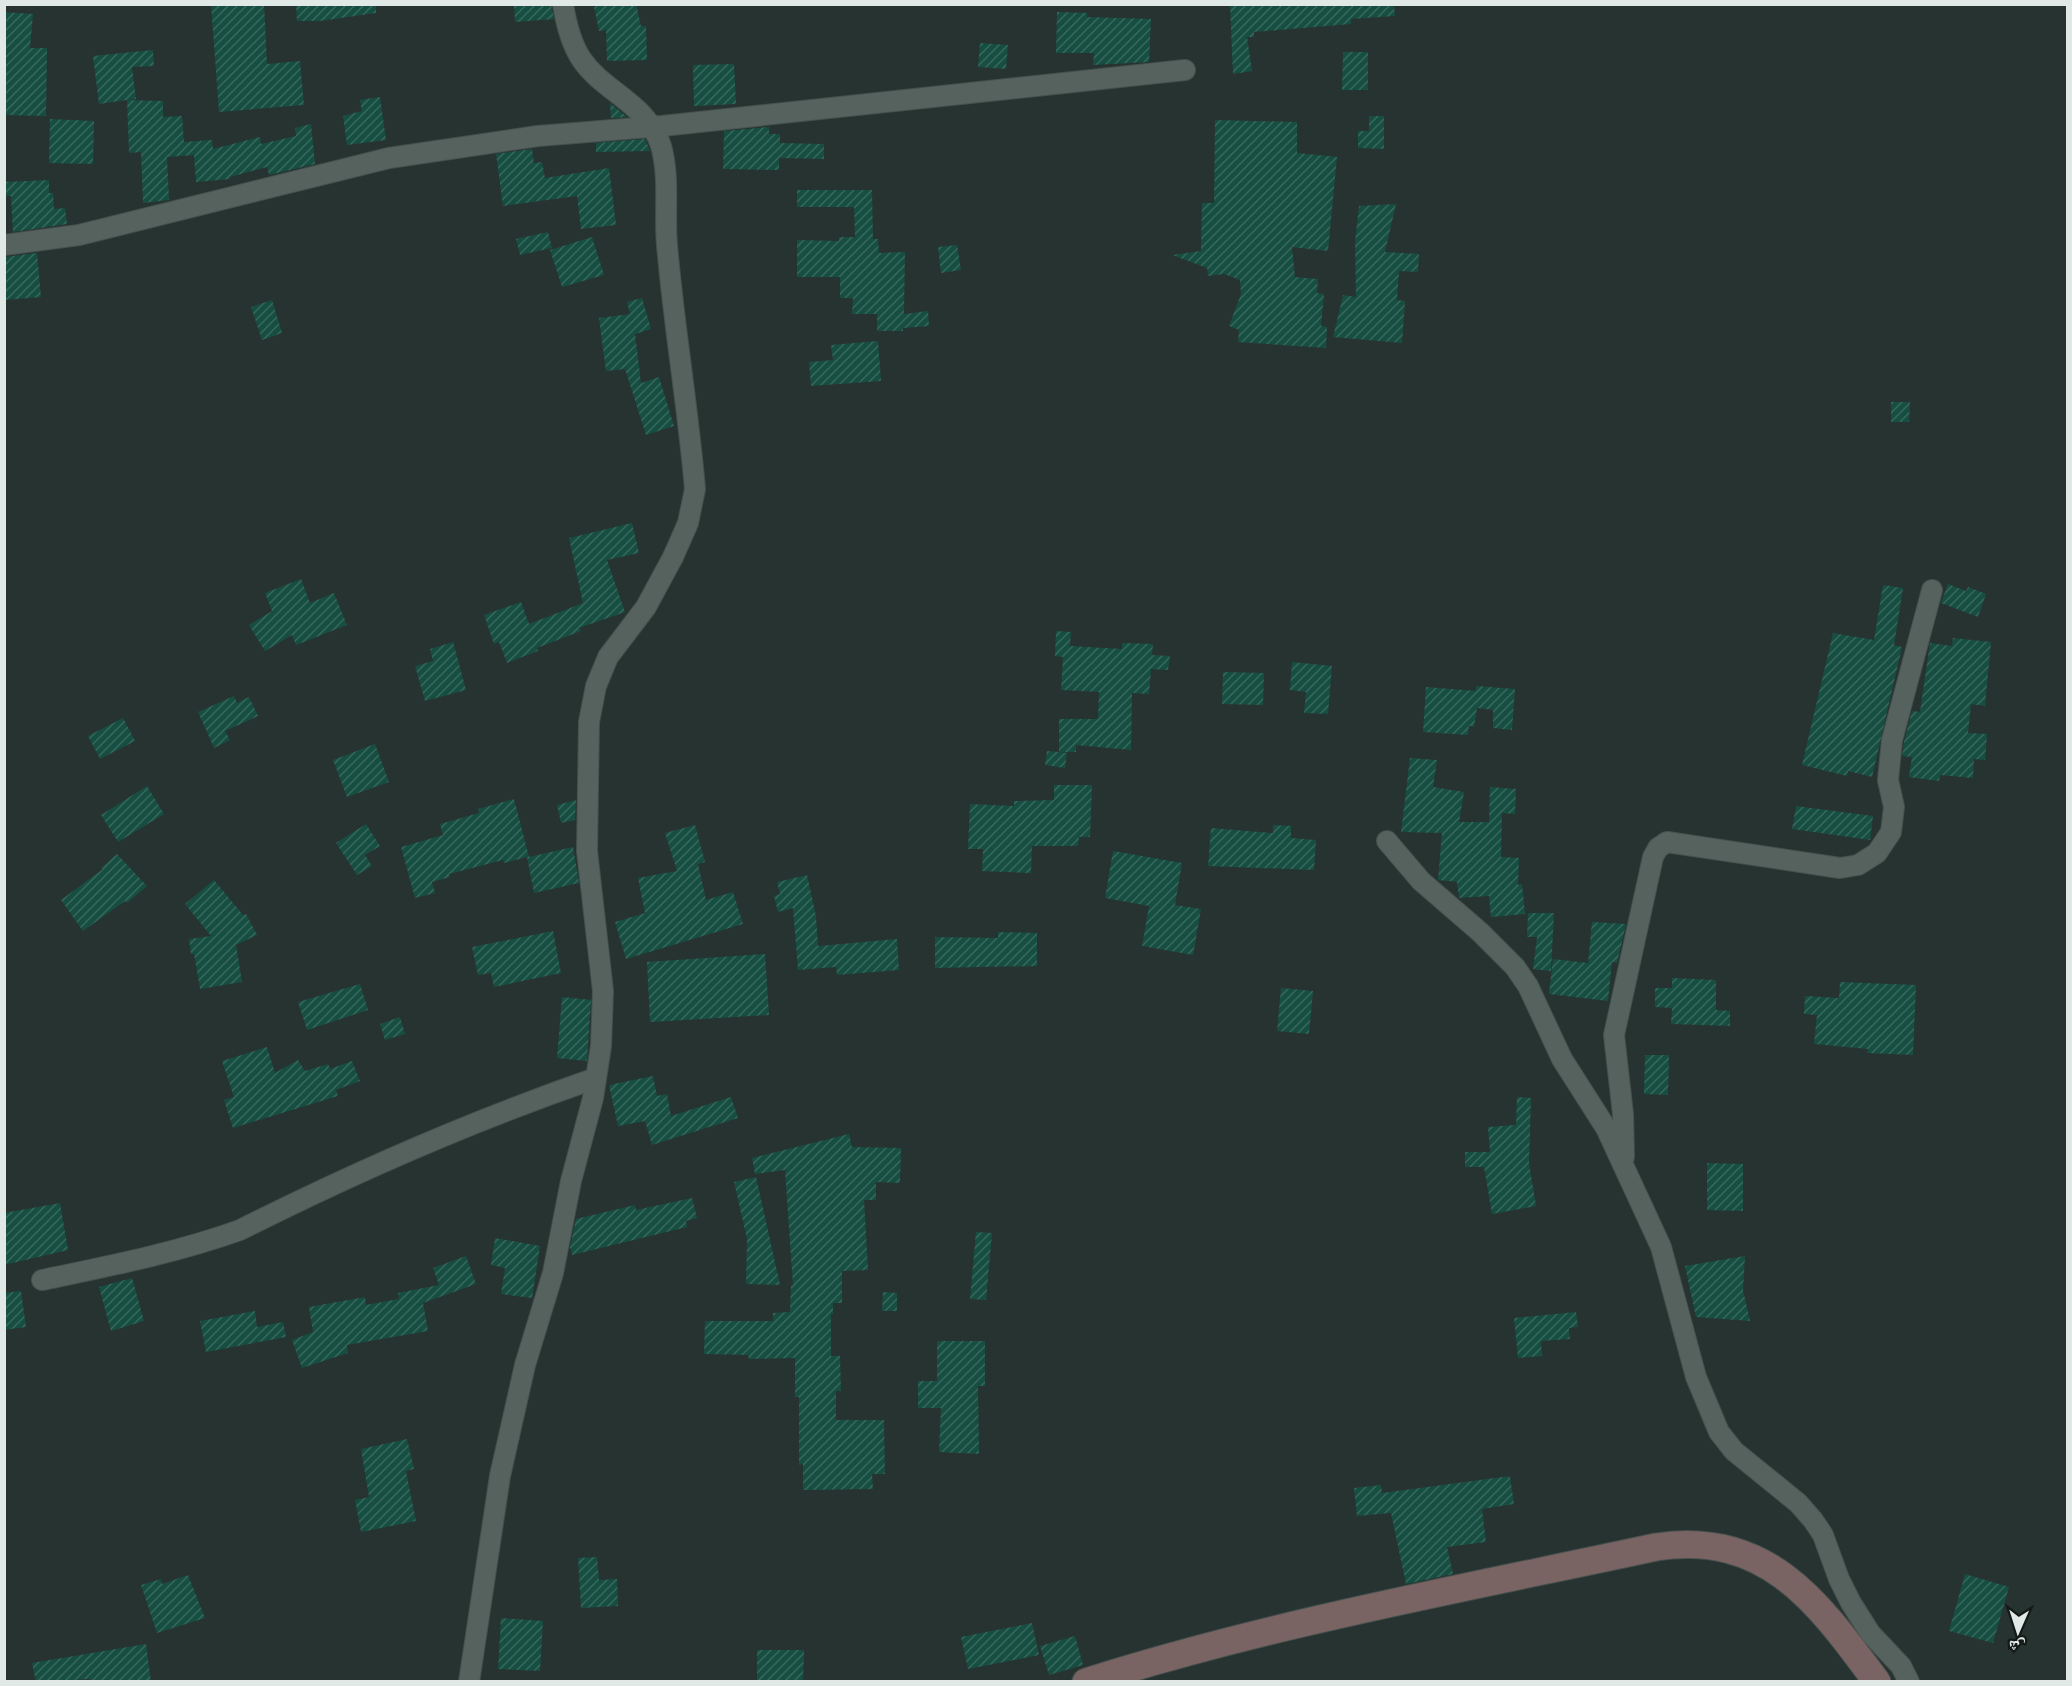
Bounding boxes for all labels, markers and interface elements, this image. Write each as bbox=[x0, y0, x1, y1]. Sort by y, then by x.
north arrow bbox=[1988, 1602, 2048, 1662]
text: ش bbox=[2008, 1637, 2026, 1656]

